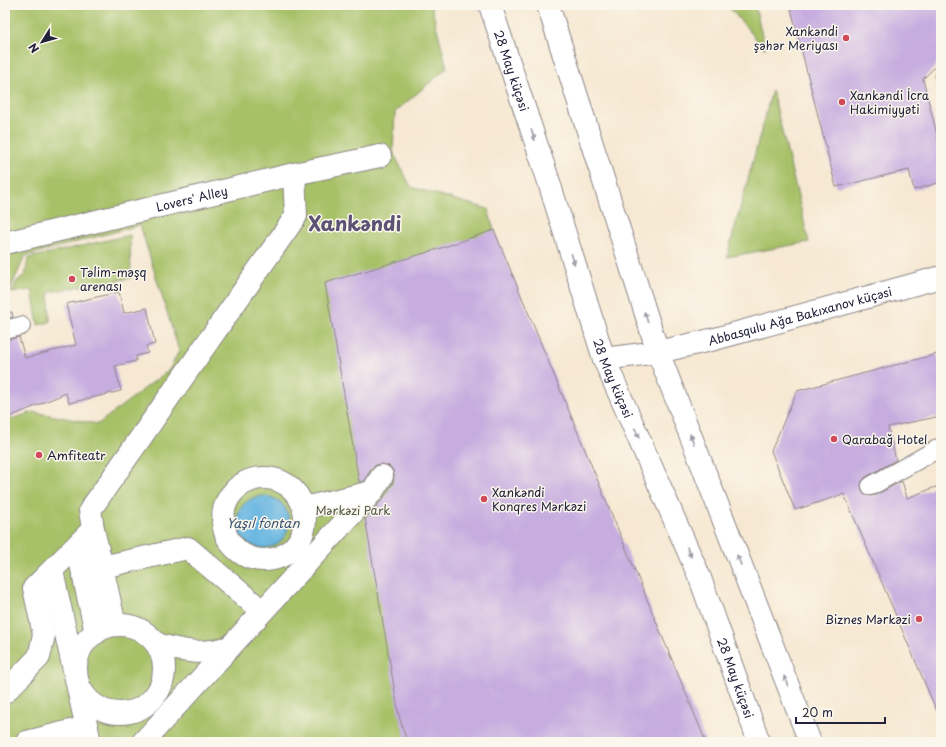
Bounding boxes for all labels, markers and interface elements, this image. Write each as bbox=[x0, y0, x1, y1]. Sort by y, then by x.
north arrow bbox=[22, 22, 62, 62]
place label: Xankəndi şəhər Meriyası bbox=[754, 22, 838, 54]
street label: 28 May küçəsi bbox=[490, 28, 534, 113]
marker: Xankəndi şəhər Meriyası bbox=[841, 33, 851, 43]
text: N bbox=[24, 39, 43, 57]
place label: Xankəndi İcra Hakimiyyəti bbox=[850, 86, 930, 118]
marker: Xankəndi İcra Hakimiyyəti bbox=[837, 97, 847, 107]
one-way arrow bbox=[530, 129, 536, 141]
street label: Lovers' Alley bbox=[154, 181, 230, 216]
district label: Xankəndi bbox=[309, 208, 401, 238]
one-way arrow bbox=[570, 253, 576, 265]
place label: Təlim-məşq arenası bbox=[80, 263, 146, 295]
marker: Təlim-məşq arenası bbox=[67, 274, 77, 284]
street label: Abbasqulu Ağa Bakıxanov küçəsi bbox=[706, 282, 894, 349]
one-way arrow bbox=[643, 311, 649, 323]
street label: 28 May küçəsi bbox=[589, 336, 638, 421]
one-way arrow bbox=[634, 428, 640, 439]
place label: Qarabağ Hotel bbox=[842, 430, 927, 448]
one-way arrow bbox=[688, 432, 694, 444]
marker: Qarabağ Hotel bbox=[829, 434, 839, 444]
place label: Amfiteatr bbox=[47, 446, 106, 464]
marker: Amfiteatr bbox=[34, 450, 44, 460]
place label: Xankəndi Konqres Mərkəzi bbox=[492, 483, 586, 515]
marker: Xankəndi Konqres Mərkəzi bbox=[479, 494, 489, 504]
park label: Mərkəzi Park bbox=[315, 501, 391, 519]
water label: Yaşıl fontan bbox=[227, 513, 300, 532]
one-way arrow bbox=[686, 547, 692, 558]
one-way arrow bbox=[735, 553, 741, 565]
place label: Biznes Mərkəzi bbox=[825, 610, 911, 628]
marker: Biznes Mərkəzi bbox=[914, 614, 924, 624]
street label: 28 May küçəsi bbox=[713, 635, 759, 721]
one-way arrow bbox=[783, 674, 789, 686]
scale bar bbox=[796, 699, 885, 725]
text: 20 m bbox=[802, 703, 833, 721]

